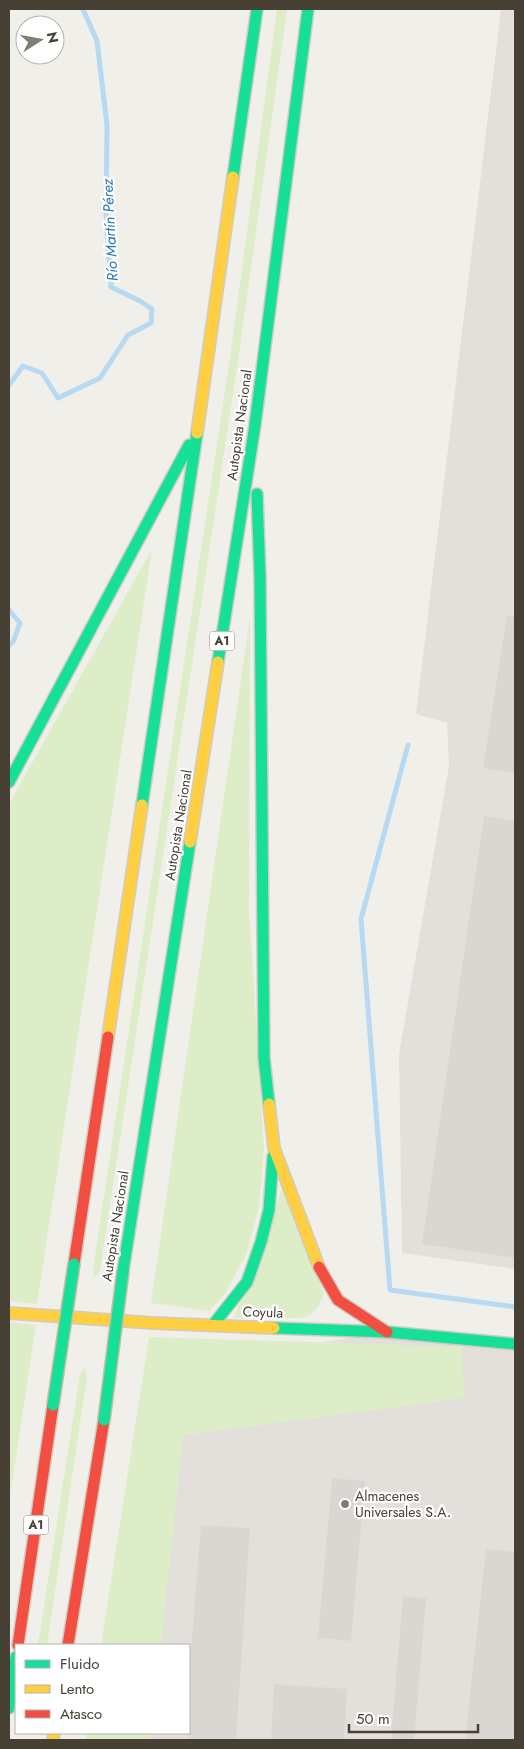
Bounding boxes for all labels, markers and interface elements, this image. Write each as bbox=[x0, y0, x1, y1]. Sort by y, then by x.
north arrow bbox=[15, 15, 65, 65]
text: N bbox=[42, 30, 64, 45]
water label: Río Martín Pérez bbox=[96, 177, 124, 282]
street label: Autopista Nacional bbox=[221, 368, 257, 482]
road number: A1 bbox=[210, 631, 234, 650]
street label: Autopista Nacional bbox=[159, 768, 197, 882]
street label: Autopista Nacional bbox=[96, 1169, 134, 1283]
street label: Coyula bbox=[242, 1301, 284, 1323]
place label: Almacenes Universales S.A. bbox=[355, 1486, 451, 1522]
marker: Almacenes Universales S.A. bbox=[339, 1498, 351, 1510]
road number: A1 bbox=[24, 1516, 48, 1534]
legend bbox=[15, 1644, 190, 1734]
text: Fluido bbox=[60, 1653, 99, 1675]
text: Lento bbox=[60, 1678, 94, 1700]
scale bar bbox=[349, 1702, 478, 1734]
text: Atasco bbox=[60, 1703, 102, 1725]
text: 50 m bbox=[356, 1708, 390, 1730]

